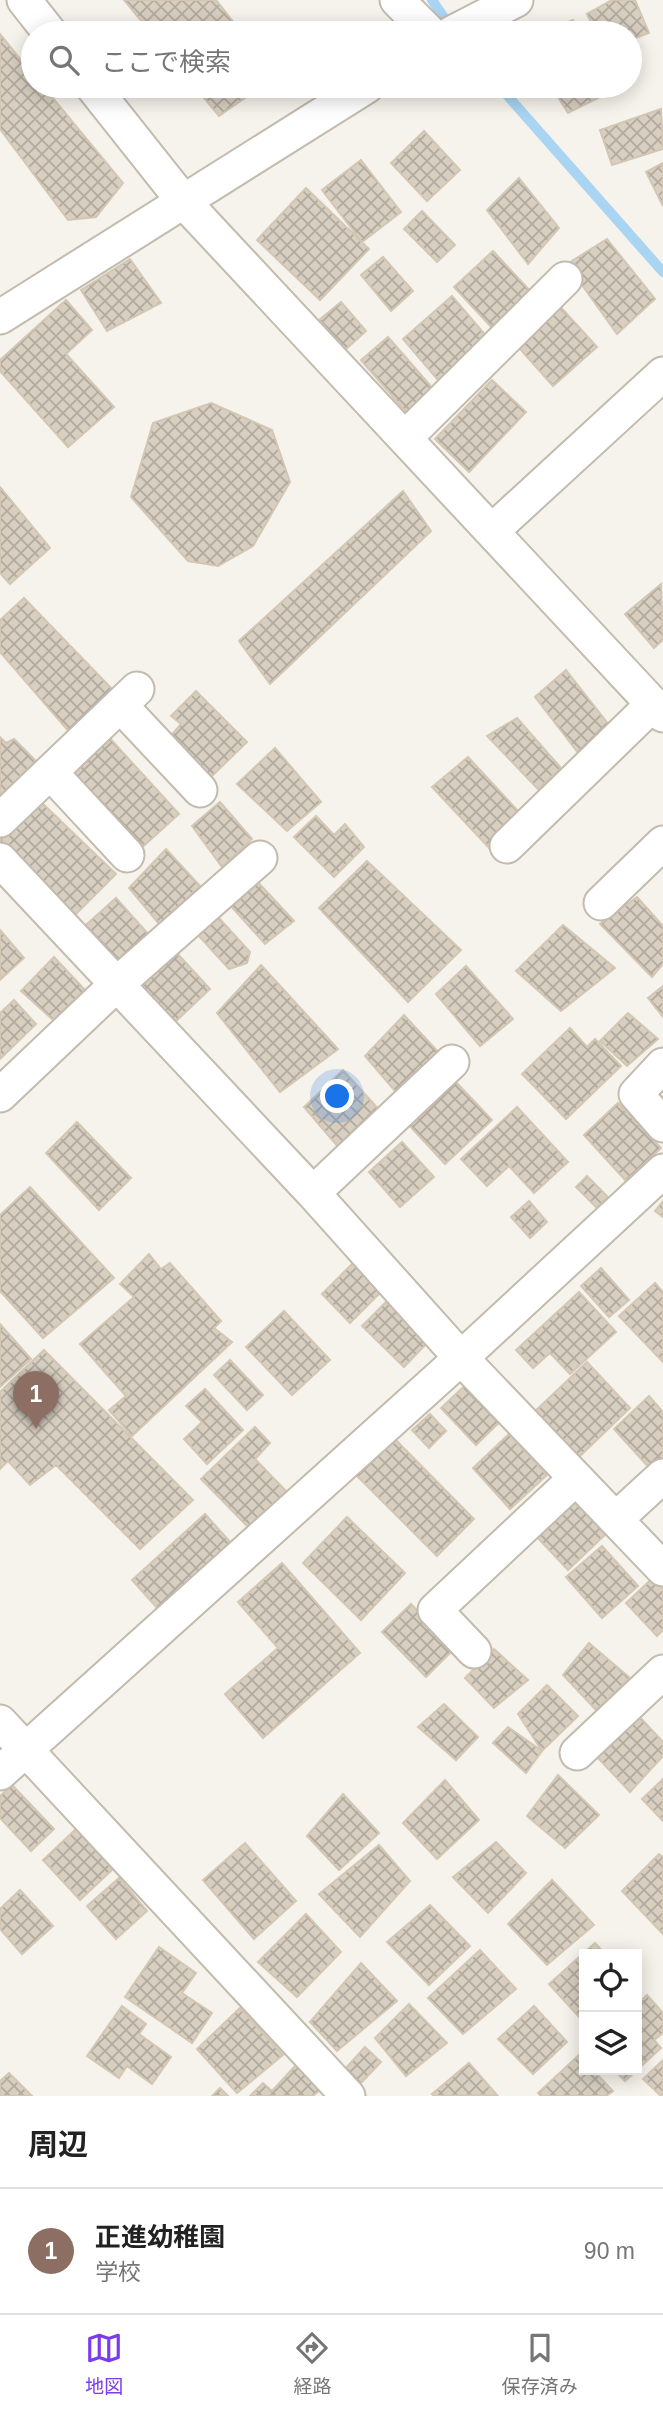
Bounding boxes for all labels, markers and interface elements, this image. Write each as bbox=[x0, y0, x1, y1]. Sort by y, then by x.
search box bbox=[21, 21, 642, 98]
icon: search bbox=[45, 41, 83, 79]
text: ここで検索 bbox=[101, 47, 231, 77]
your location bbox=[320, 1079, 354, 1113]
pin: 1 bbox=[13, 1371, 59, 1429]
map controls bbox=[579, 1949, 642, 2075]
button: locate bbox=[579, 1949, 642, 2012]
button: layers bbox=[579, 2012, 642, 2075]
text: 周辺 bbox=[28, 2128, 88, 2161]
text: 正進幼稚園 bbox=[95, 2222, 225, 2252]
text: 1 bbox=[45, 2238, 57, 2264]
text: 90 m bbox=[584, 2238, 635, 2264]
text: 学校 bbox=[95, 2259, 141, 2285]
tab: 地図 bbox=[85, 2329, 123, 2398]
tab: 経路 bbox=[293, 2329, 332, 2398]
tab: 保存済み bbox=[502, 2329, 578, 2398]

